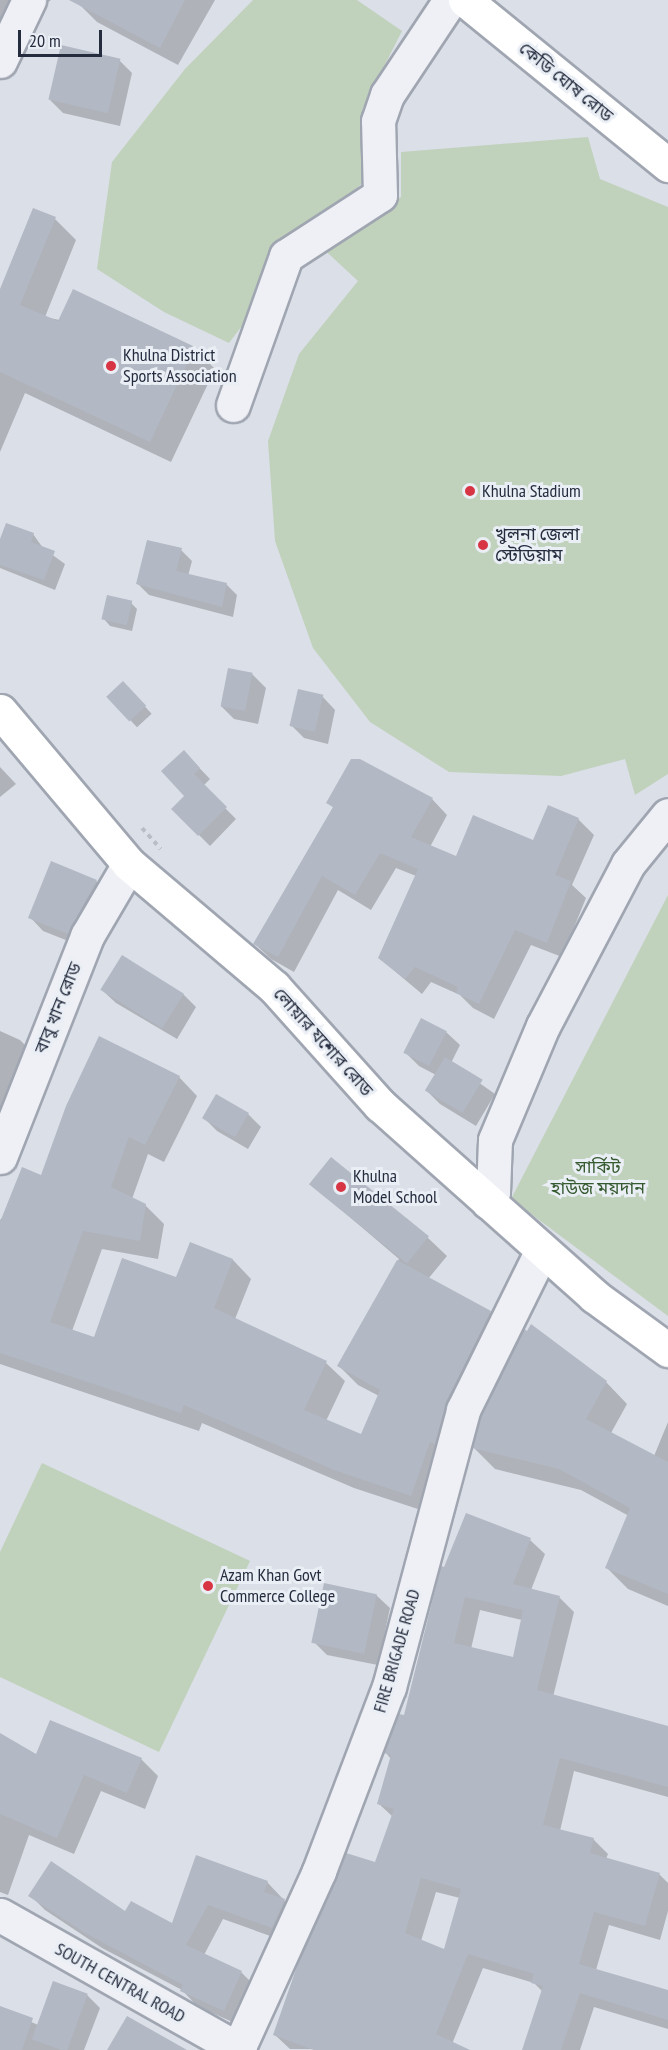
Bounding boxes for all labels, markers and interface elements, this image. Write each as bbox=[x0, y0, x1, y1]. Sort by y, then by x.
scale bar bbox=[21, 18, 105, 56]
text: 20 m bbox=[29, 29, 61, 52]
street label: কেডি ঘোষ রোড bbox=[515, 37, 617, 127]
place label: Khulna District Sports Association bbox=[123, 345, 237, 388]
marker: Khulna District Sports Association bbox=[104, 359, 118, 373]
place label: Khulna Stadium bbox=[482, 480, 581, 502]
marker: Khulna Stadium bbox=[463, 484, 477, 498]
place label: খুলনা জেলা স্টেডিয়াম bbox=[495, 524, 579, 566]
marker: খুলনা জেলা স্টেডিয়াম bbox=[476, 538, 490, 552]
street label: বাবু খান রোড bbox=[30, 959, 86, 1057]
street label: লোয়ার যশোর রোড bbox=[269, 983, 377, 1101]
park label: সার্কিট হাউজ ময়দান bbox=[551, 1157, 645, 1200]
place label: Khulna Model School bbox=[353, 1166, 437, 1208]
marker: Khulna Model School bbox=[334, 1180, 348, 1194]
place label: Azam Khan Govt Commerce College bbox=[220, 1565, 335, 1608]
marker: Azam Khan Govt Commerce College bbox=[201, 1579, 215, 1593]
street label: FIRE BRIGADE ROAD bbox=[369, 1587, 425, 1715]
street label: SOUTH CENTRAL ROAD bbox=[51, 1938, 189, 2028]

